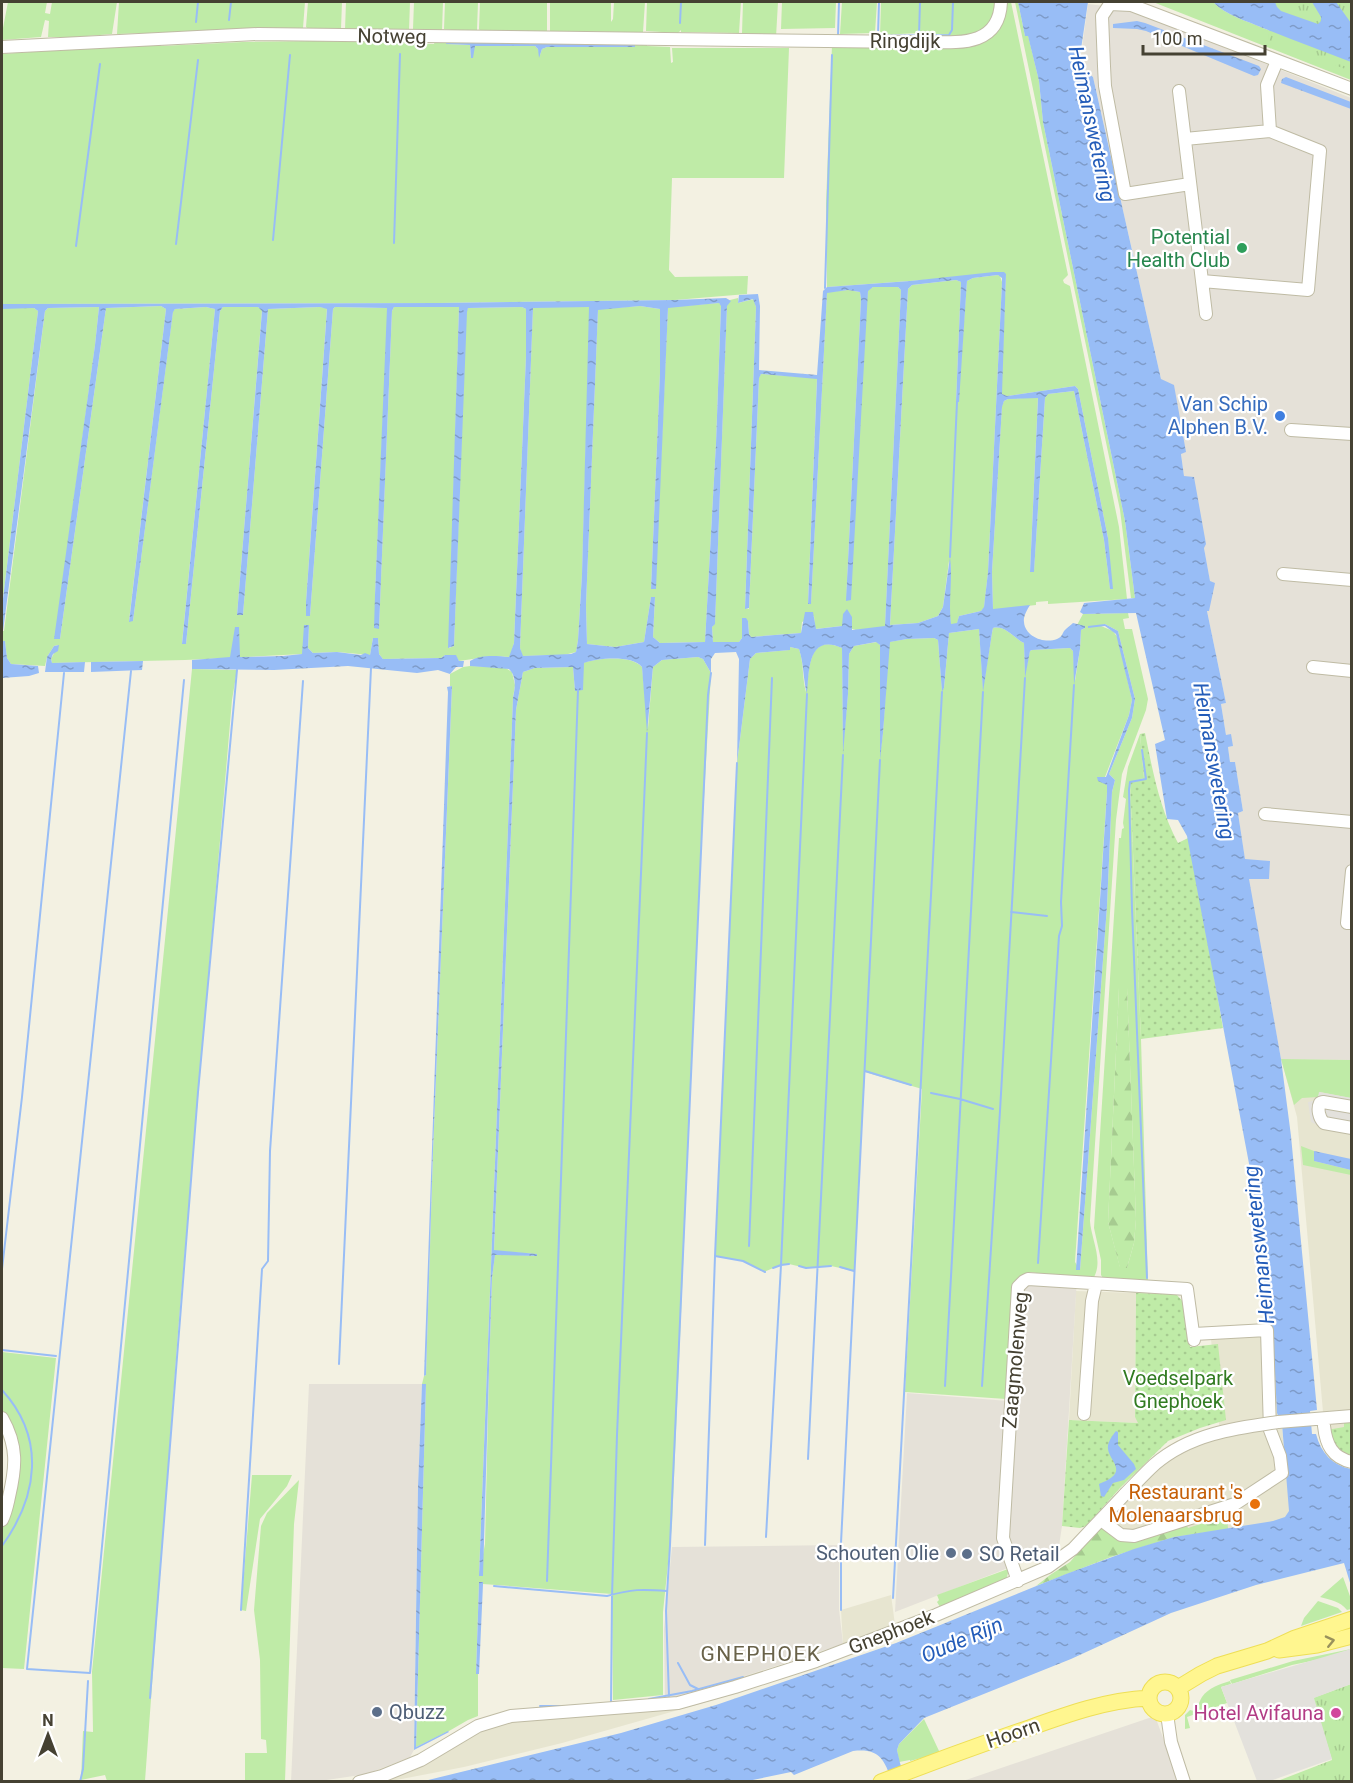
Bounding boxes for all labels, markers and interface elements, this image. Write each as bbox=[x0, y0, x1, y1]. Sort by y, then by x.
scale bar bbox=[1143, 18, 1264, 56]
street label: Notweg bbox=[357, 23, 427, 49]
text: 100 m bbox=[1152, 28, 1203, 49]
street label: Ringdijk bbox=[870, 29, 941, 53]
water label: Heimanswetering bbox=[1064, 44, 1120, 204]
place label: Potential Health Club bbox=[1127, 225, 1230, 272]
marker: Potential Health Club bbox=[1235, 241, 1249, 255]
place label: Van Schip Alphen B.V. bbox=[1168, 392, 1268, 439]
marker: Van Schip Alphen B.V. bbox=[1273, 409, 1287, 423]
water label: Heimanswetering bbox=[1188, 681, 1240, 841]
water label: Heimanswetering bbox=[1239, 1165, 1279, 1325]
street label: Zaagmolenweg bbox=[997, 1291, 1033, 1429]
park label: Voedselpark Gnephoek bbox=[1123, 1366, 1234, 1413]
place label: Restaurant 's Molenaarsbrug bbox=[1108, 1480, 1243, 1527]
marker: Restaurant 's Molenaarsbrug bbox=[1248, 1497, 1262, 1511]
place label: Schouten Olie bbox=[816, 1541, 939, 1565]
place label: SO Retail bbox=[979, 1542, 1060, 1566]
marker: Schouten Olie bbox=[944, 1546, 958, 1560]
marker: SO Retail bbox=[960, 1547, 974, 1561]
street label: Gnephoek bbox=[845, 1604, 938, 1659]
water label: Oude Rijn bbox=[918, 1612, 1006, 1668]
one-way arrow bbox=[1325, 1636, 1335, 1649]
district label: GNEPHOEK bbox=[700, 1642, 822, 1666]
place label: Qbuzz bbox=[389, 1700, 445, 1724]
place label: Hotel Avifauna bbox=[1193, 1701, 1324, 1725]
north arrow bbox=[18, 1705, 78, 1765]
marker: Qbuzz bbox=[370, 1705, 384, 1719]
marker: Hotel Avifauna bbox=[1329, 1706, 1343, 1720]
text: N bbox=[42, 1711, 54, 1730]
street label: Hoorn bbox=[983, 1713, 1043, 1753]

